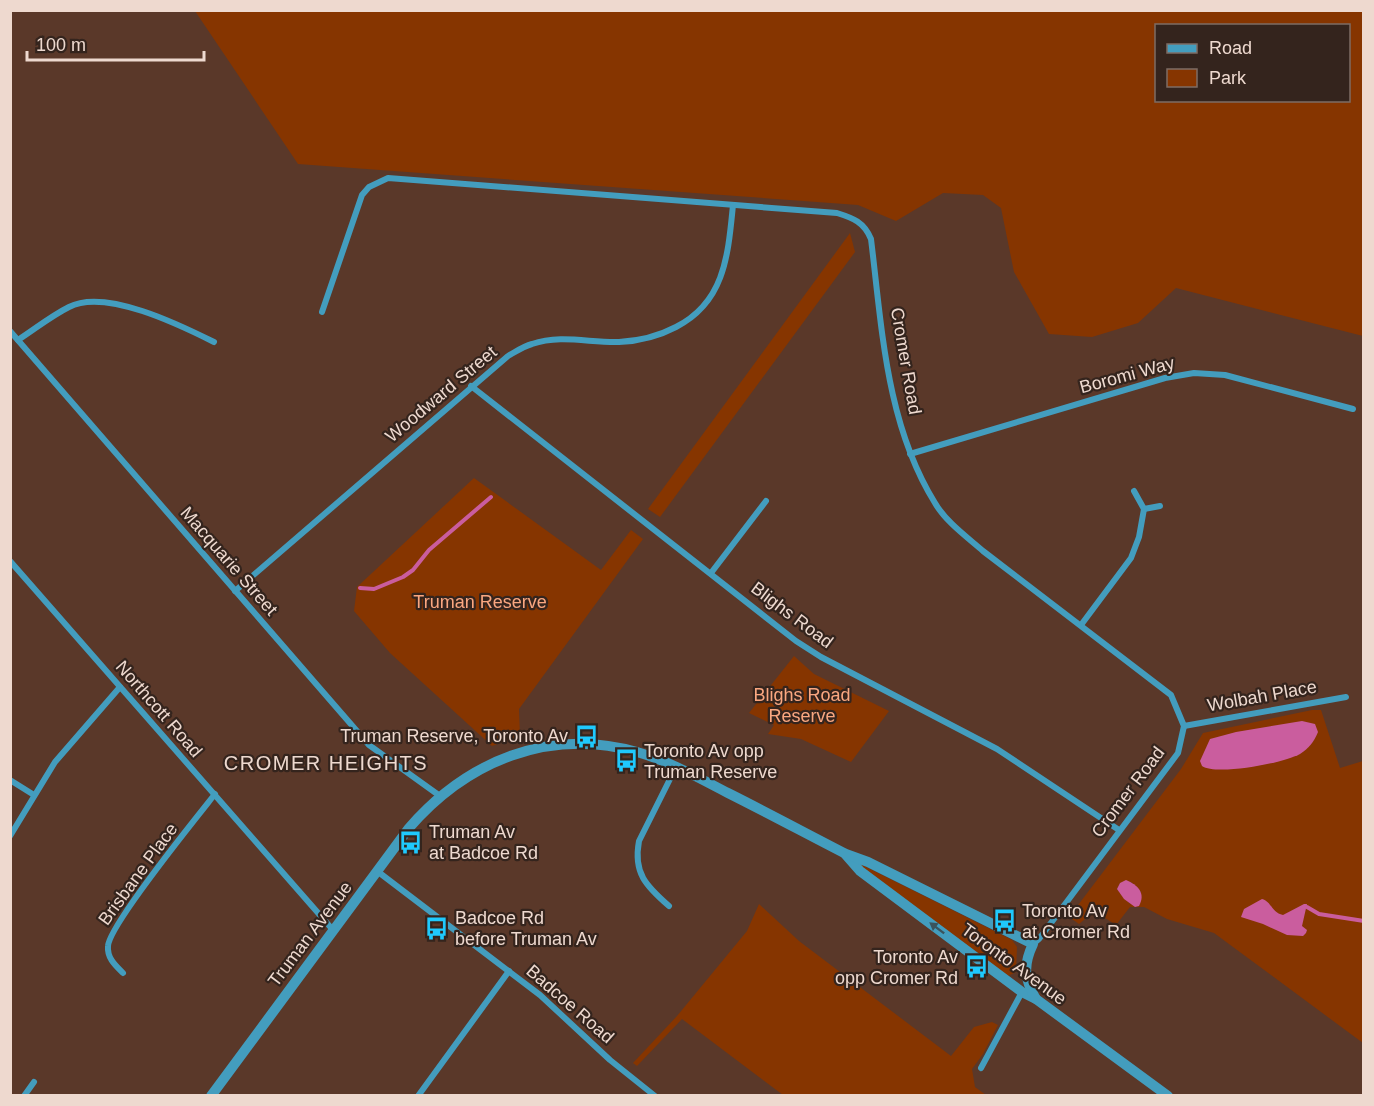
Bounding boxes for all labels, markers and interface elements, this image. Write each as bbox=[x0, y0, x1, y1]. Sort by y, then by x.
scale bar bbox=[27, 24, 204, 62]
legend bbox=[1155, 24, 1350, 102]
text: 100 m bbox=[36, 35, 86, 55]
text: Road bbox=[1209, 38, 1252, 58]
text: Park bbox=[1209, 68, 1247, 88]
street label: Cromer Road bbox=[887, 306, 925, 416]
street label: Woodward Street bbox=[381, 342, 501, 446]
street label: Boromi Way bbox=[1077, 353, 1177, 397]
street label: Macquarie Street bbox=[176, 503, 282, 619]
street label: Blighs Road bbox=[747, 578, 837, 652]
park label: Truman Reserve bbox=[413, 592, 547, 612]
street label: Northcott Road bbox=[112, 657, 206, 761]
street label: Wolbah Place bbox=[1206, 677, 1318, 715]
park label: Blighs Road Reserve bbox=[753, 685, 851, 726]
bus stop icon: Truman Reserve, Toronto Av bbox=[573, 723, 599, 749]
place label: Truman Reserve, Toronto Av bbox=[340, 726, 568, 746]
place label: Toronto Av opp Truman Reserve bbox=[644, 741, 777, 782]
street label: Cromer Road bbox=[1088, 743, 1168, 841]
bus stop icon: Toronto Av opp Truman Reserve bbox=[613, 748, 639, 774]
district label: CROMER HEIGHTS bbox=[224, 752, 428, 774]
street label: Brisbane Place bbox=[94, 819, 182, 929]
place label: Truman Av at Badcoe Rd bbox=[429, 822, 538, 863]
bus stop icon: Truman Av at Badcoe Rd bbox=[398, 829, 424, 855]
street label: Truman Avenue bbox=[264, 878, 356, 990]
place label: Toronto Av at Cromer Rd bbox=[1022, 901, 1130, 942]
place label: Badcoe Rd before Truman Av bbox=[455, 908, 597, 949]
bus stop icon: Toronto Av at Cromer Rd bbox=[991, 908, 1017, 934]
bus stop icon: Badcoe Rd before Truman Av bbox=[424, 915, 450, 941]
street label: Toronto Avenue bbox=[958, 919, 1070, 1009]
one-way arrow bbox=[930, 923, 945, 935]
place label: Toronto Av opp Cromer Rd bbox=[835, 947, 958, 988]
bus stop icon: Toronto Av opp Cromer Rd bbox=[963, 954, 989, 980]
street label: Badcoe Road bbox=[522, 961, 618, 1047]

